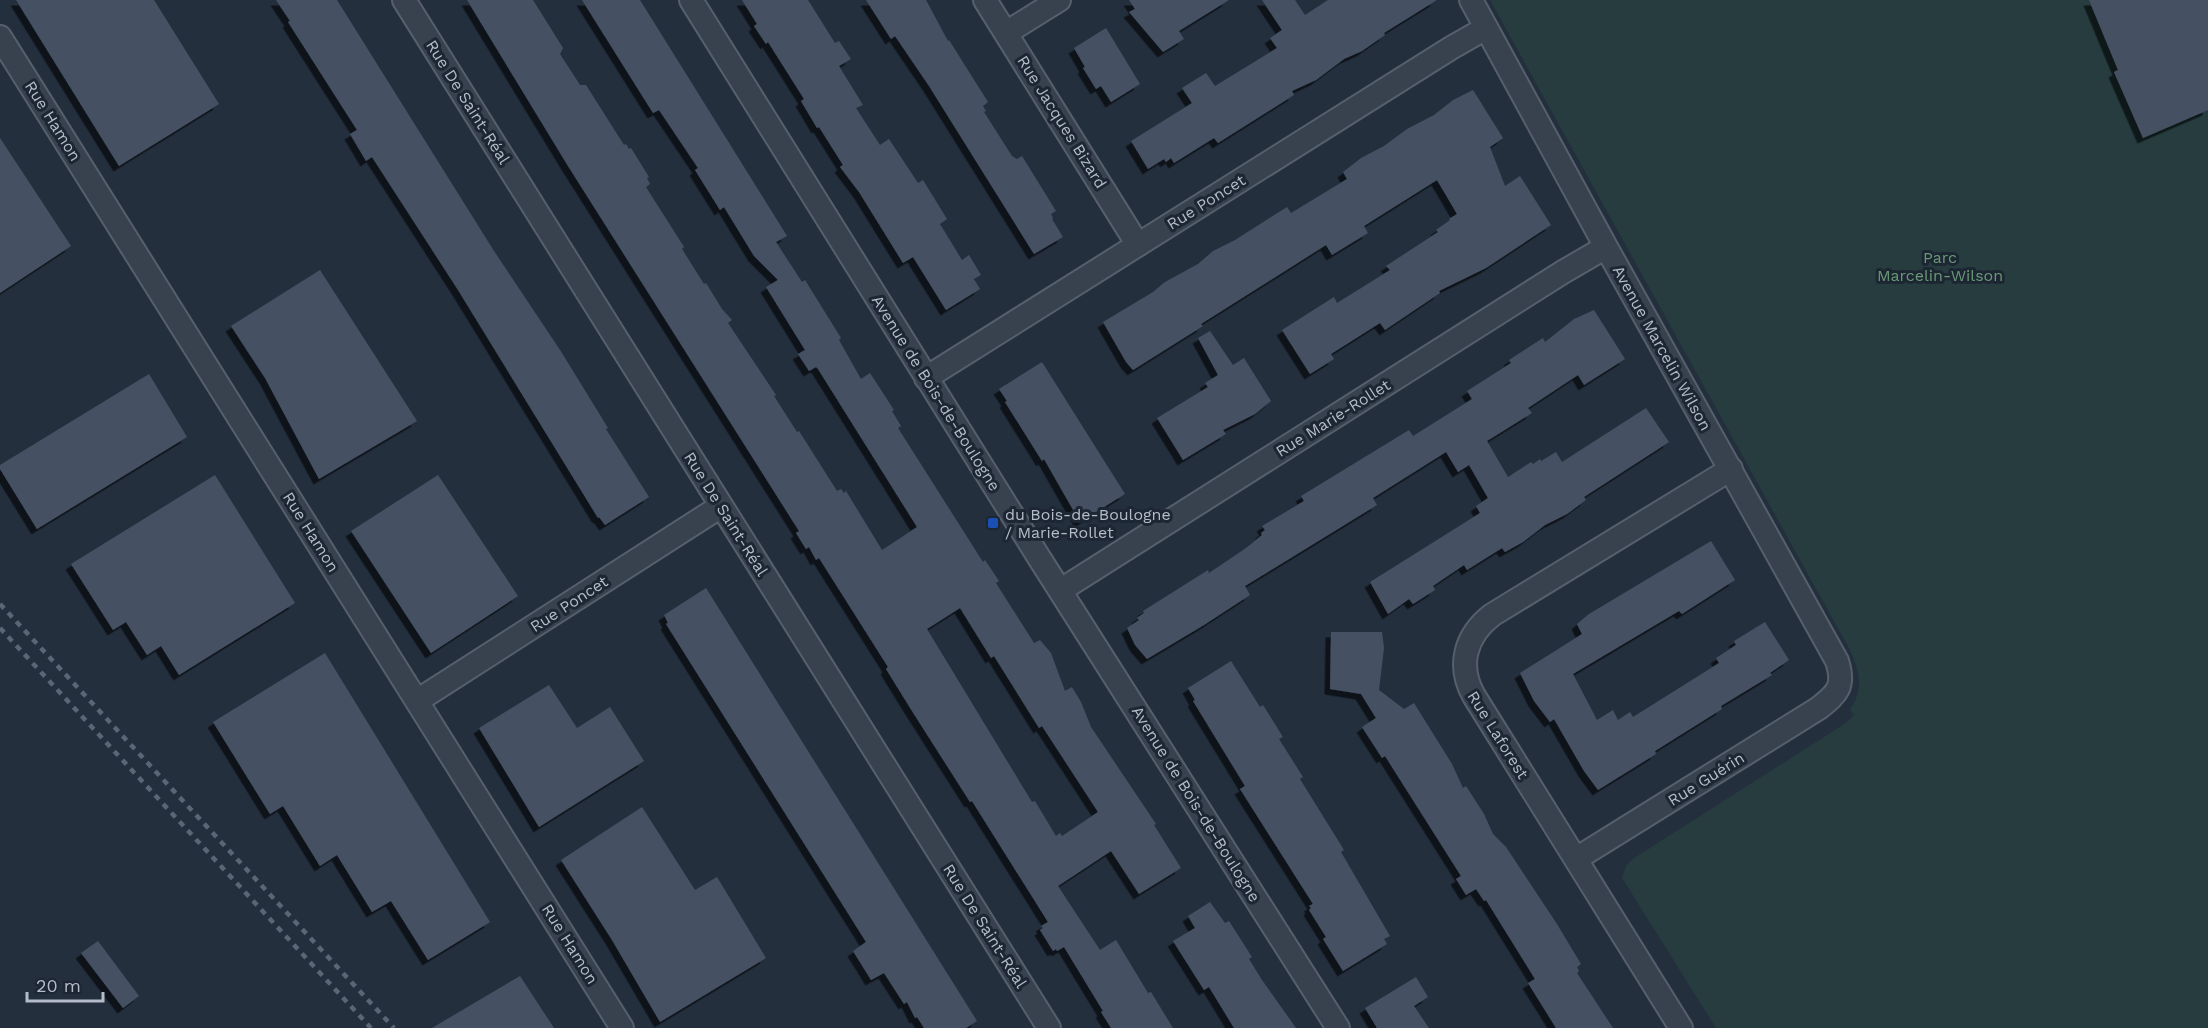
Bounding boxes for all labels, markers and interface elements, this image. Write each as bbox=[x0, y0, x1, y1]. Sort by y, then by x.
street label: Rue De Saint-Réal bbox=[422, 36, 514, 168]
street label: Rue Jacques Bizard bbox=[1013, 52, 1111, 192]
street label: Rue Hamon bbox=[21, 78, 85, 164]
street label: Rue Poncet bbox=[1163, 170, 1249, 234]
park label: Parc Marcelin-Wilson bbox=[1877, 248, 2003, 285]
street label: Avenue Marcelin Wilson bbox=[1609, 262, 1715, 434]
street label: Avenue de Bois-de-Boulogne bbox=[868, 292, 1004, 494]
street label: Rue Marie-Rollet bbox=[1272, 375, 1394, 461]
street label: Rue De Saint-Réal bbox=[680, 448, 772, 580]
street label: Rue Hamon bbox=[279, 489, 343, 575]
place label: du Bois-de-Boulogne / Marie-Rollet bbox=[1005, 505, 1171, 542]
marker: du Bois-de-Boulogne / Marie-Rollet bbox=[986, 516, 1000, 530]
street label: Rue Poncet bbox=[527, 572, 612, 636]
street label: Rue Laforest bbox=[1463, 688, 1533, 783]
street label: Avenue de Bois-de-Boulogne bbox=[1128, 703, 1264, 905]
street label: Rue Guérin bbox=[1664, 748, 1748, 810]
street label: Rue De Saint-Réal bbox=[939, 860, 1031, 992]
street label: Rue Hamon bbox=[538, 901, 602, 987]
scale bar bbox=[27, 965, 104, 1003]
text: 20 m bbox=[36, 975, 81, 996]

